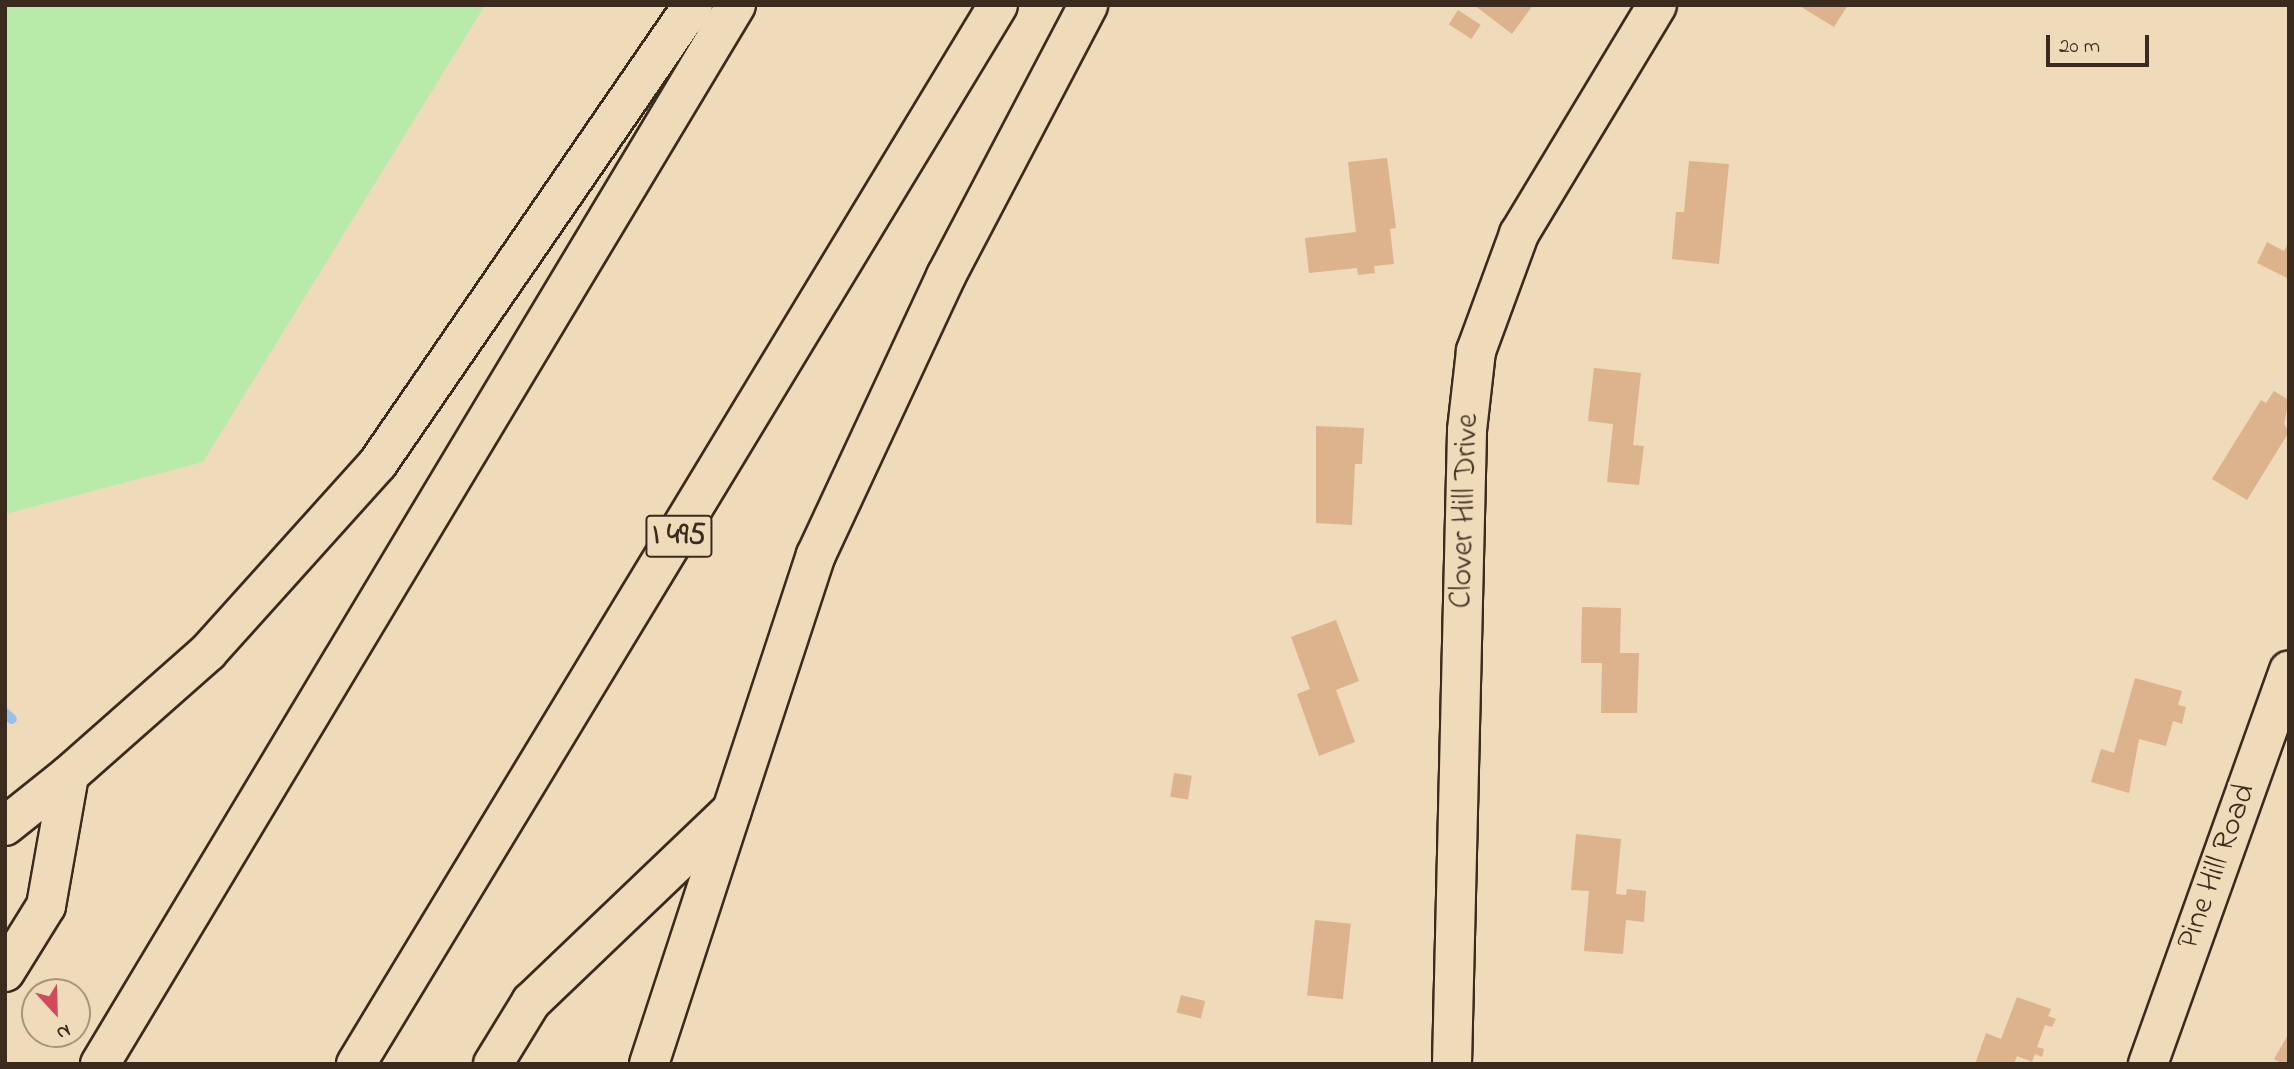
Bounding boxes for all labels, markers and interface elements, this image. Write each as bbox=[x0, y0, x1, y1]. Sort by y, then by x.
scale bar bbox=[2049, 21, 2152, 65]
text: 20 m bbox=[2059, 32, 2100, 62]
street label: Clover Hill Drive bbox=[1443, 413, 1489, 609]
road number: I 495 bbox=[644, 509, 714, 562]
street label: Pine Hill Road bbox=[2170, 779, 2266, 955]
north arrow bbox=[21, 978, 91, 1048]
text: N bbox=[52, 1016, 74, 1046]

